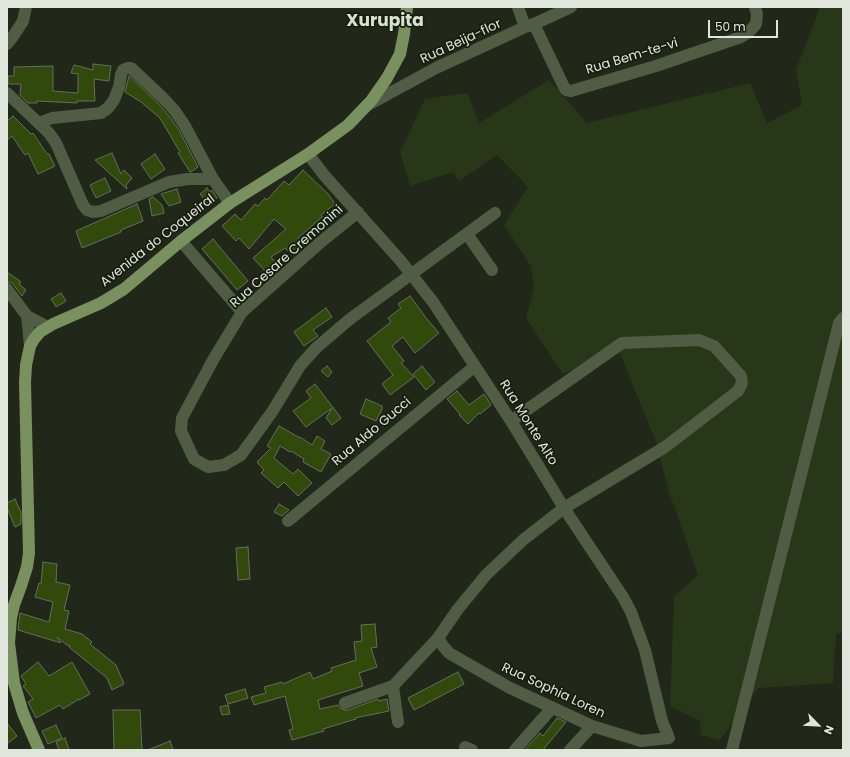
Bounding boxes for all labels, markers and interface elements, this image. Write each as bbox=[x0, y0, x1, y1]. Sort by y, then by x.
district label: Xurupita bbox=[346, 12, 424, 32]
scale bar bbox=[710, 12, 780, 38]
street label: Rua Beija-flor bbox=[418, 16, 504, 68]
text: 50 m bbox=[715, 18, 746, 35]
street label: Rua Bem-te-vi bbox=[584, 36, 680, 78]
street label: Avenida do Coqueiral bbox=[98, 192, 218, 290]
street label: Rua Cesare Cremonini bbox=[227, 202, 347, 312]
street label: Rua Monte Alto bbox=[496, 377, 560, 469]
street label: Rua Aldo Gucci bbox=[329, 394, 415, 470]
street label: Rua Sophia Loren bbox=[499, 660, 607, 722]
north arrow bbox=[798, 705, 838, 745]
text: N bbox=[820, 723, 838, 737]

